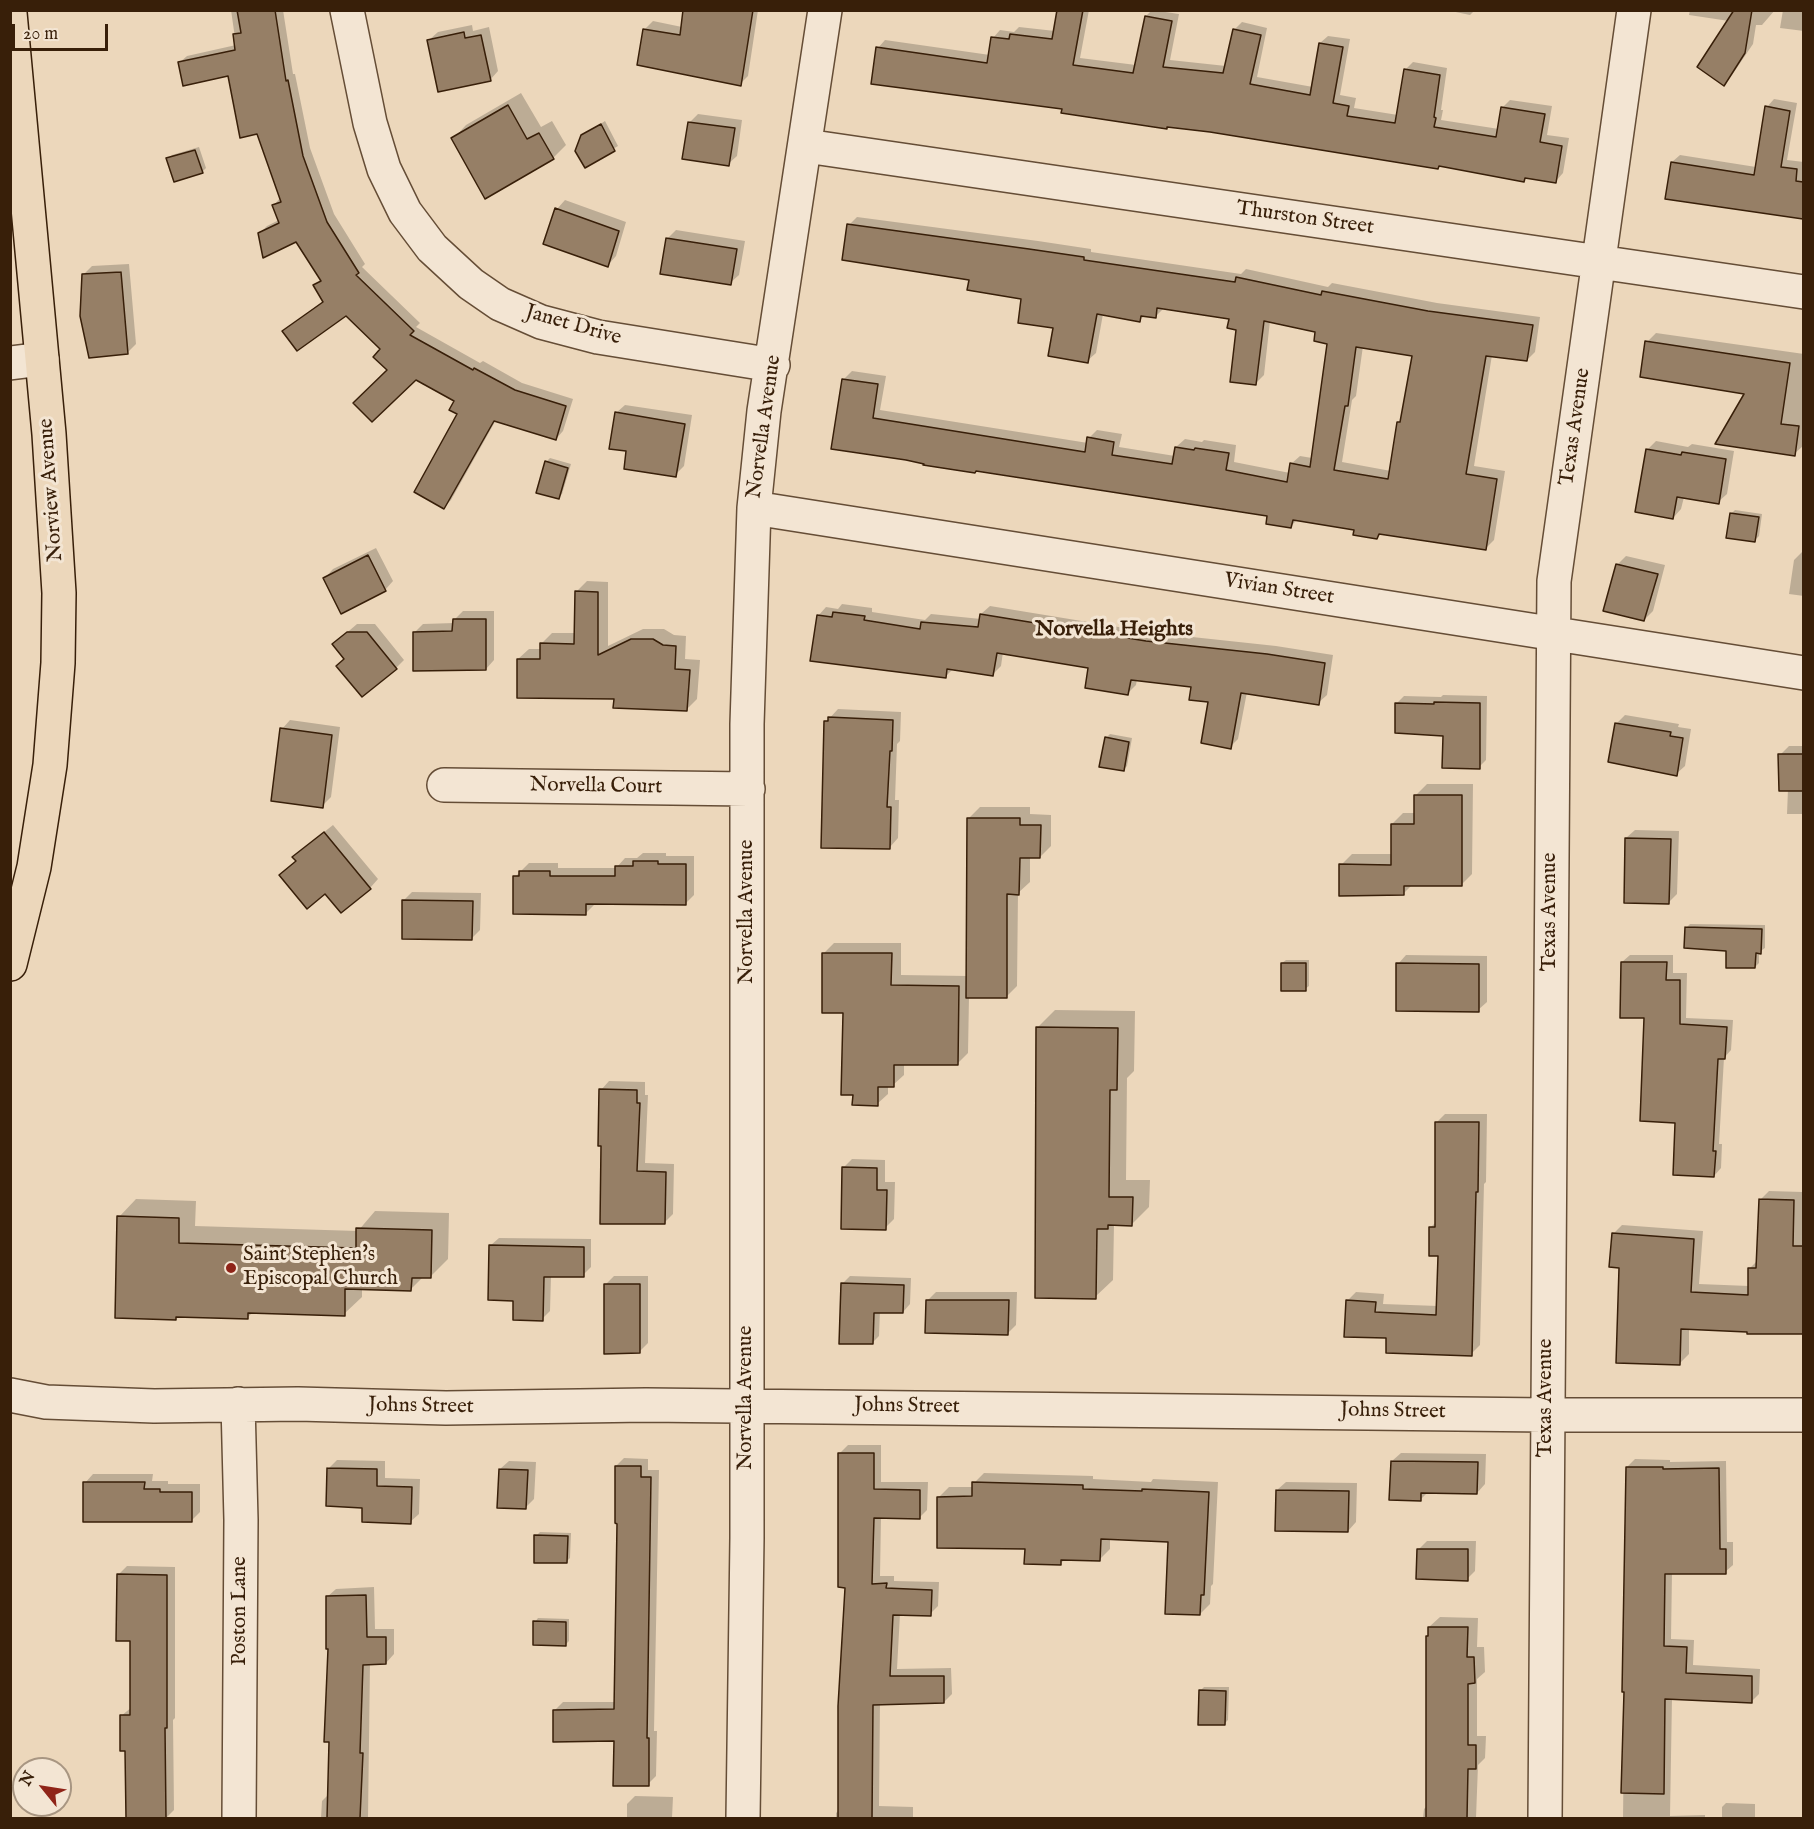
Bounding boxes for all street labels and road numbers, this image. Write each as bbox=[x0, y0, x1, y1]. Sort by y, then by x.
street label: Thurston Street bbox=[1235, 197, 1375, 241]
street label: Janet Drive bbox=[522, 300, 624, 352]
street label: Norvella Avenue bbox=[742, 354, 788, 500]
street label: Texas Avenue bbox=[1555, 367, 1597, 487]
street label: Norview Avenue bbox=[34, 418, 70, 562]
street label: Vivian Street bbox=[1222, 569, 1336, 611]
street label: Norvella Court bbox=[529, 773, 663, 801]
street label: Norvella Avenue bbox=[735, 840, 761, 984]
street label: Texas Avenue bbox=[1538, 853, 1564, 971]
street label: Norvella Avenue bbox=[734, 1326, 760, 1470]
street label: Texas Avenue bbox=[1534, 1339, 1560, 1457]
street label: Johns Street bbox=[368, 1393, 474, 1421]
street label: Johns Street bbox=[854, 1393, 960, 1421]
street label: Johns Street bbox=[1340, 1398, 1446, 1426]
street label: Poston Lane bbox=[228, 1556, 254, 1666]

